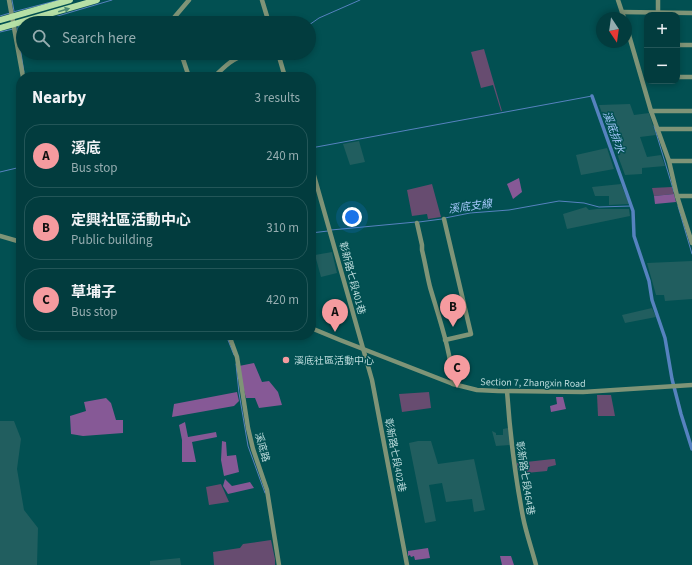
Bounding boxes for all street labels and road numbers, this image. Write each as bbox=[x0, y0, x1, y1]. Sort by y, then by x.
street label: 彰新路七段401巷 bbox=[336, 240, 368, 316]
street label: Section 7, Zhangxin Road bbox=[480, 375, 586, 391]
street label: 彰新路七段402巷 bbox=[381, 417, 409, 493]
street label: 溪底路 bbox=[251, 431, 273, 464]
street label: 彰新路七段464巷 bbox=[512, 440, 538, 516]

